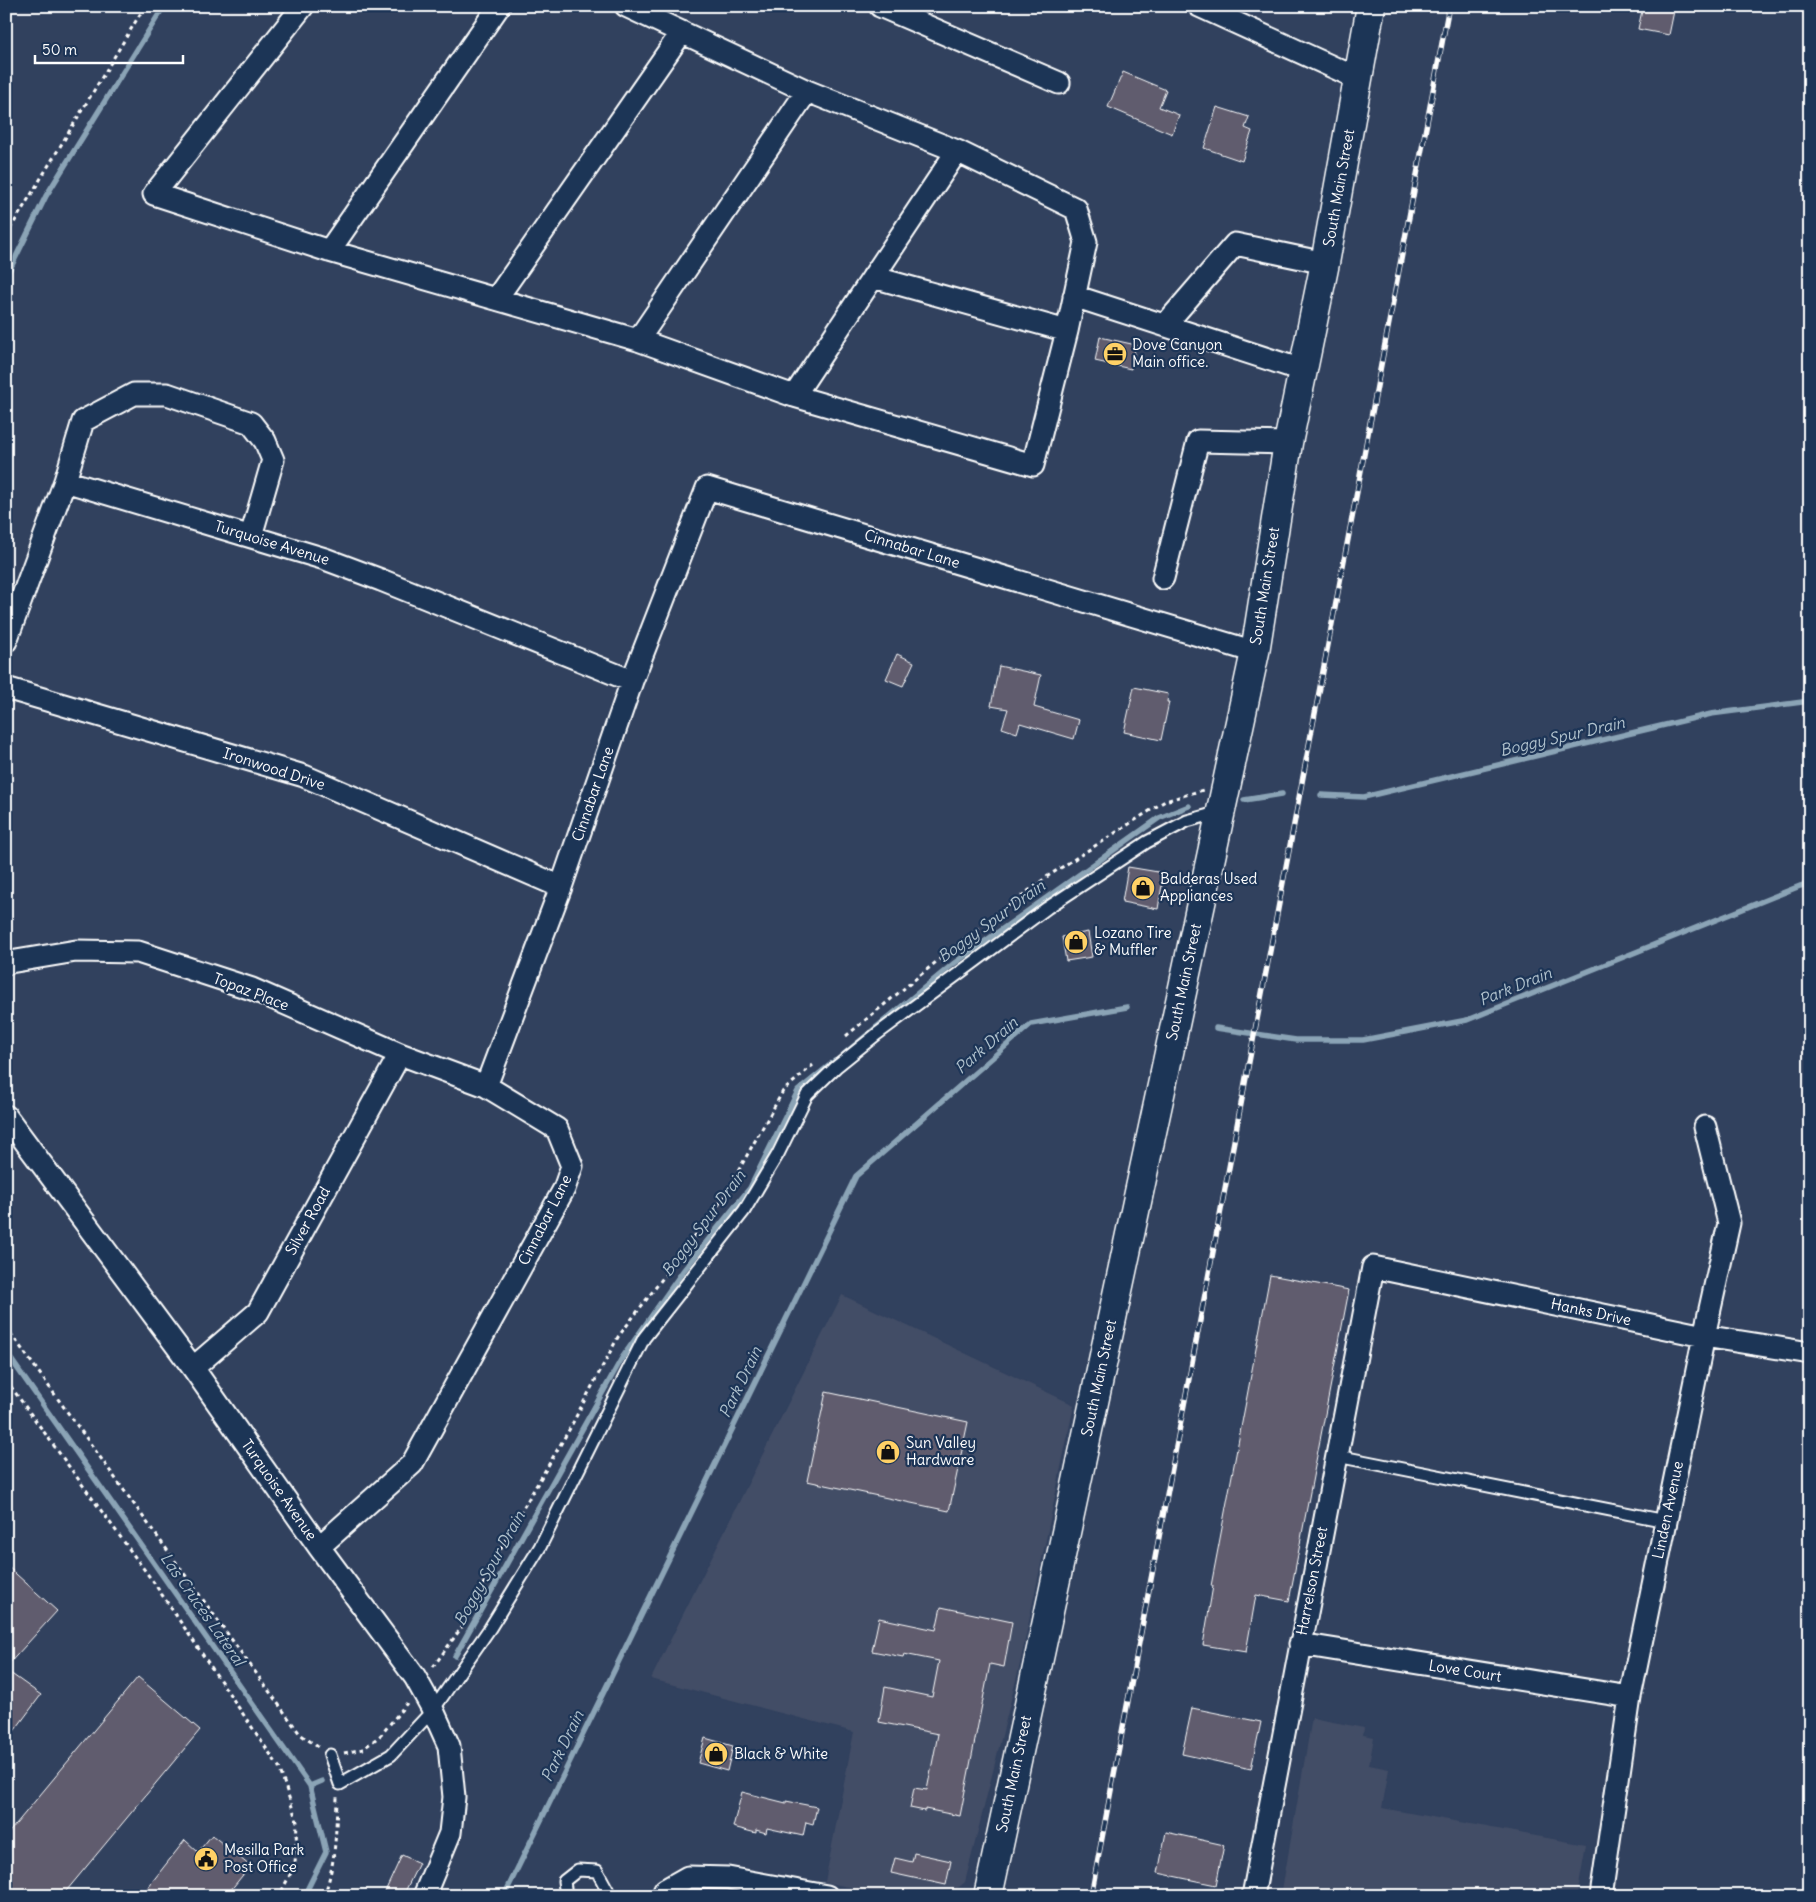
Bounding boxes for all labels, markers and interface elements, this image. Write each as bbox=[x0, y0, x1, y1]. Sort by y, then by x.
scale bar bbox=[35, 32, 182, 64]
text: 50 m bbox=[42, 40, 77, 59]
street label: South Main Street bbox=[1319, 128, 1358, 248]
place label: Dove Canyon Main office. bbox=[1132, 335, 1223, 371]
office icon: Dove Canyon Main office. bbox=[1102, 341, 1128, 367]
street label: Turquoise Avenue bbox=[212, 516, 332, 569]
street label: Cinnabar Lane bbox=[862, 525, 962, 572]
street label: South Main Street bbox=[1246, 526, 1283, 646]
water label: Boggy Spur Drain bbox=[1498, 712, 1627, 760]
street label: Ironwood Drive bbox=[221, 743, 327, 794]
street label: Cinnabar Lane bbox=[567, 744, 618, 844]
place label: Balderas Used Appliances bbox=[1160, 869, 1257, 905]
water label: Boggy Spur Drain bbox=[934, 875, 1049, 967]
shop icon: Balderas Used Appliances bbox=[1130, 875, 1156, 901]
street label: South Main Street bbox=[1162, 922, 1205, 1042]
place label: Lozano Tire & Muffler bbox=[1094, 923, 1172, 959]
shop icon: Lozano Tire & Muffler bbox=[1063, 929, 1089, 955]
water label: Park Drain bbox=[1476, 962, 1555, 1010]
street label: Topaz Place bbox=[211, 968, 292, 1015]
water label: Park Drain bbox=[951, 1012, 1022, 1078]
water label: Boggy Spur Drain bbox=[657, 1165, 750, 1280]
street label: Cinnabar Lane bbox=[514, 1171, 576, 1268]
street label: Silver Road bbox=[281, 1183, 334, 1258]
street label: Hanks Drive bbox=[1549, 1294, 1633, 1329]
street label: South Main Street bbox=[1077, 1318, 1120, 1438]
water label: Park Drain bbox=[714, 1343, 766, 1421]
place label: Sun Valley Hardware bbox=[906, 1433, 976, 1469]
street label: Turquoise Avenue bbox=[237, 1436, 321, 1544]
shop icon: Sun Valley Hardware bbox=[875, 1439, 901, 1465]
street label: Linden Avenue bbox=[1648, 1459, 1687, 1561]
water label: Boggy Spur Drain bbox=[449, 1507, 529, 1629]
street label: Harrelson Street bbox=[1292, 1525, 1331, 1637]
water label: Las Cruces Lateral bbox=[157, 1549, 251, 1671]
street label: Love Court bbox=[1427, 1655, 1503, 1686]
water label: Park Drain bbox=[536, 1707, 588, 1785]
street label: South Main Street bbox=[992, 1714, 1035, 1834]
shop icon: Black & White bbox=[703, 1741, 729, 1767]
place label: Black & White bbox=[734, 1744, 828, 1763]
place label: Mesilla Park Post Office bbox=[224, 1840, 305, 1876]
public building icon: Mesilla Park Post Office bbox=[193, 1846, 219, 1872]

